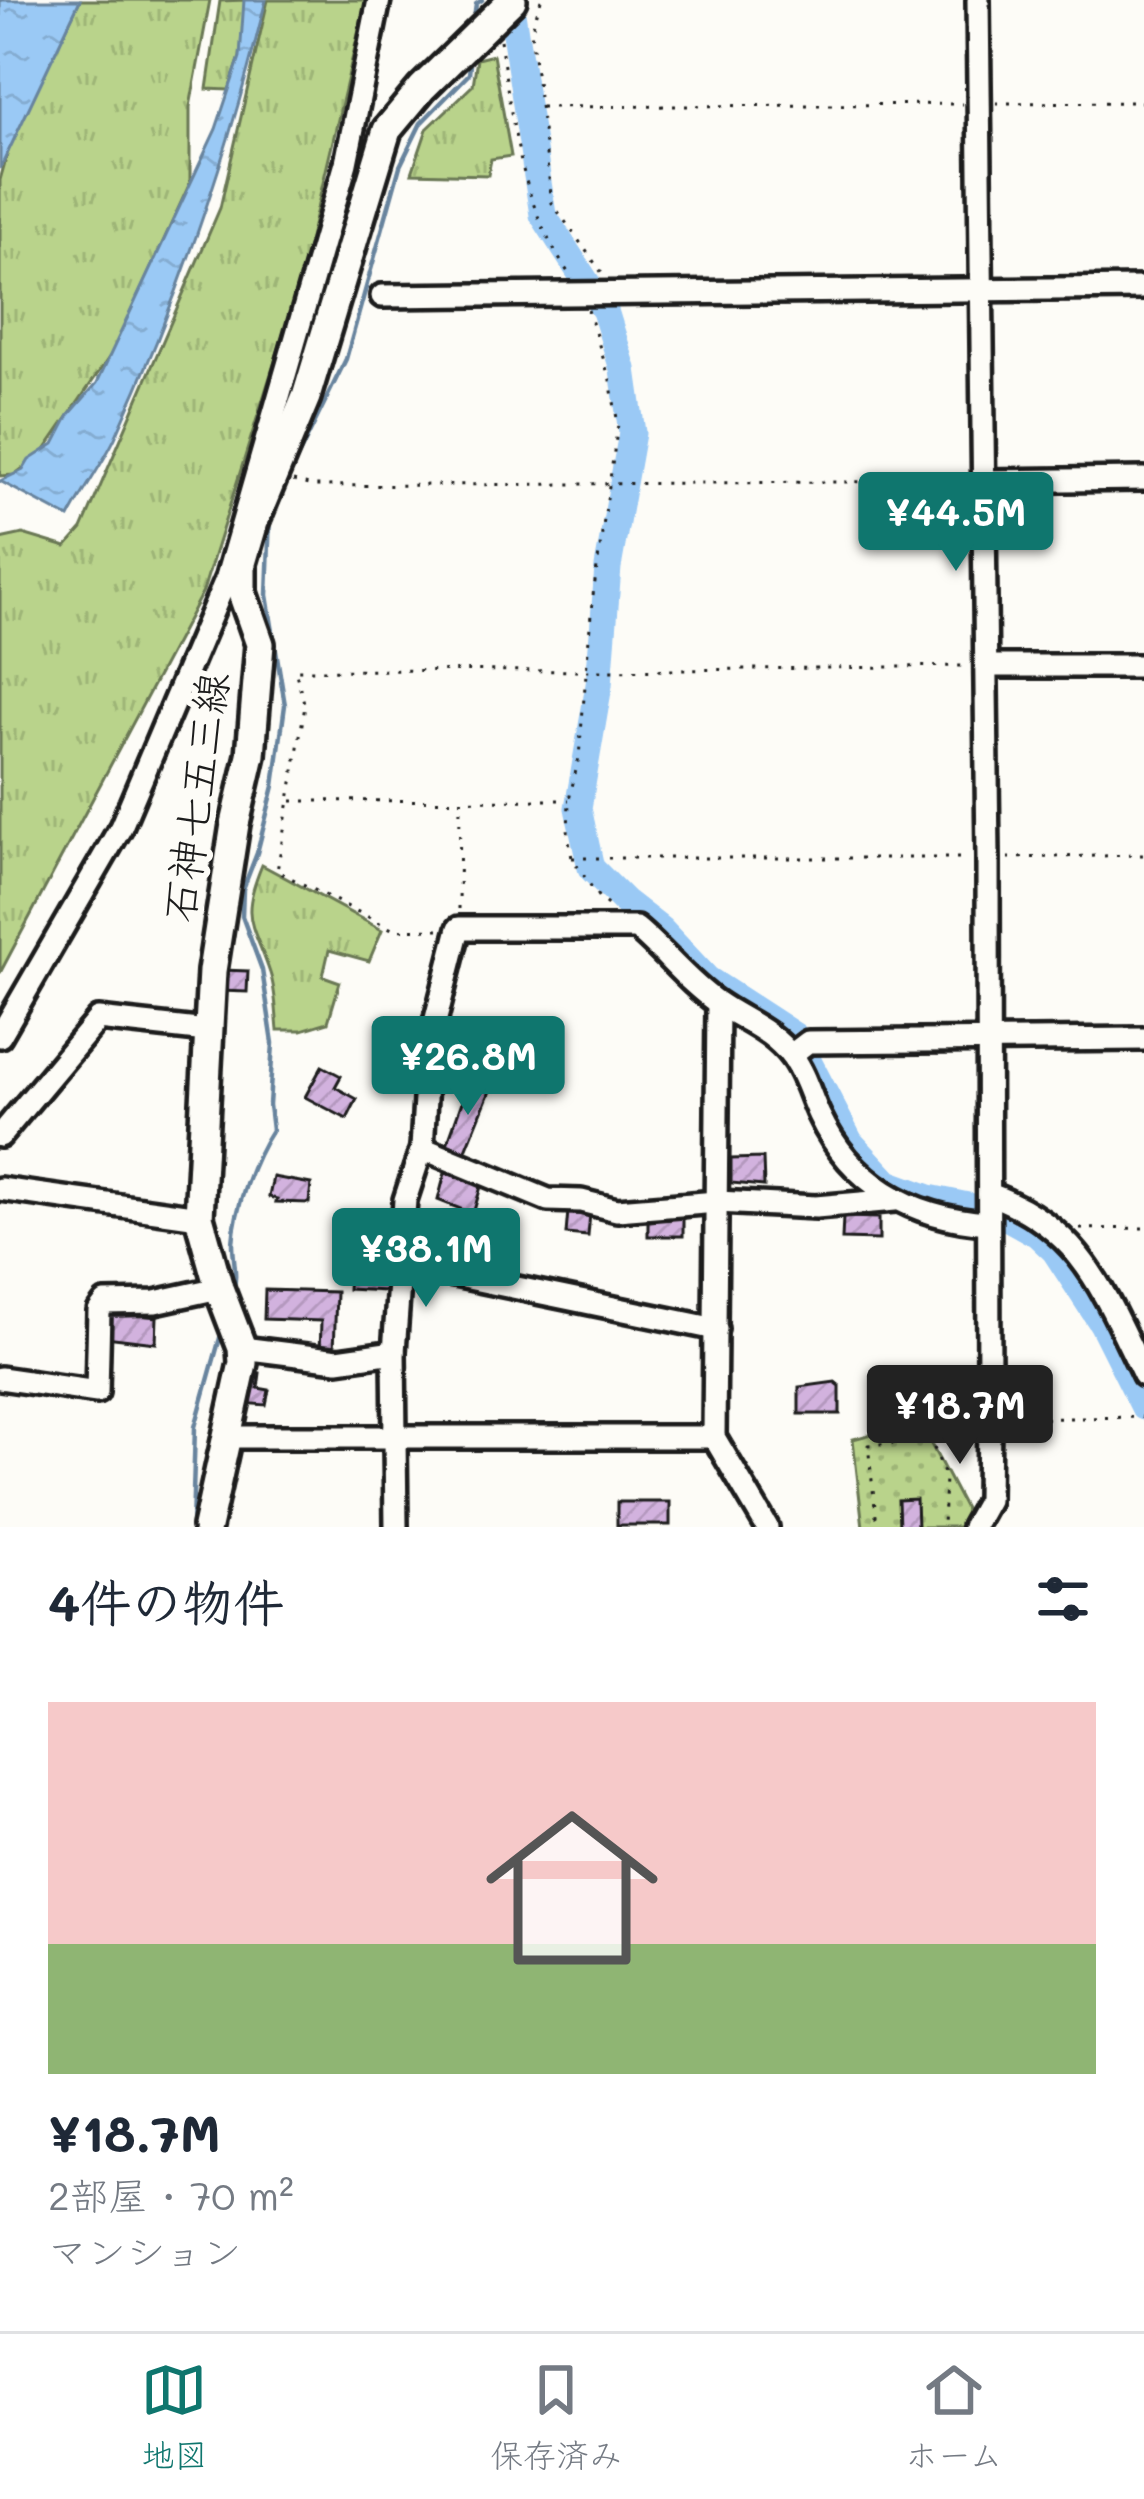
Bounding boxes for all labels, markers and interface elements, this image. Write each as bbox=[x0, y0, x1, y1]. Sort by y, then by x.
pin: ¥44.5M bbox=[858, 472, 1054, 574]
text: ¥44.5M bbox=[885, 485, 1027, 536]
street label: 石神七五三線 bbox=[150, 668, 239, 925]
pin: ¥26.8M bbox=[370, 1016, 566, 1118]
text: ¥26.8M bbox=[399, 1029, 537, 1080]
pin: ¥38.1M bbox=[328, 1208, 524, 1310]
text: ¥38.1M bbox=[359, 1221, 493, 1272]
pin: ¥18.7M bbox=[862, 1365, 1058, 1467]
text: ¥18.7M bbox=[894, 1378, 1026, 1429]
icon: filters bbox=[1030, 1566, 1096, 1632]
text: 4件の物件 bbox=[48, 1567, 284, 1634]
icon: home bbox=[464, 1780, 680, 1996]
text: ¥18.7M bbox=[48, 2098, 221, 2165]
text: 2部屋 · 70 m² bbox=[48, 2169, 294, 2220]
text: マンション bbox=[48, 2225, 241, 2276]
tab: 地図 bbox=[141, 2357, 207, 2477]
tab: 保存済み bbox=[490, 2357, 622, 2477]
tab: ホーム bbox=[905, 2357, 1003, 2477]

